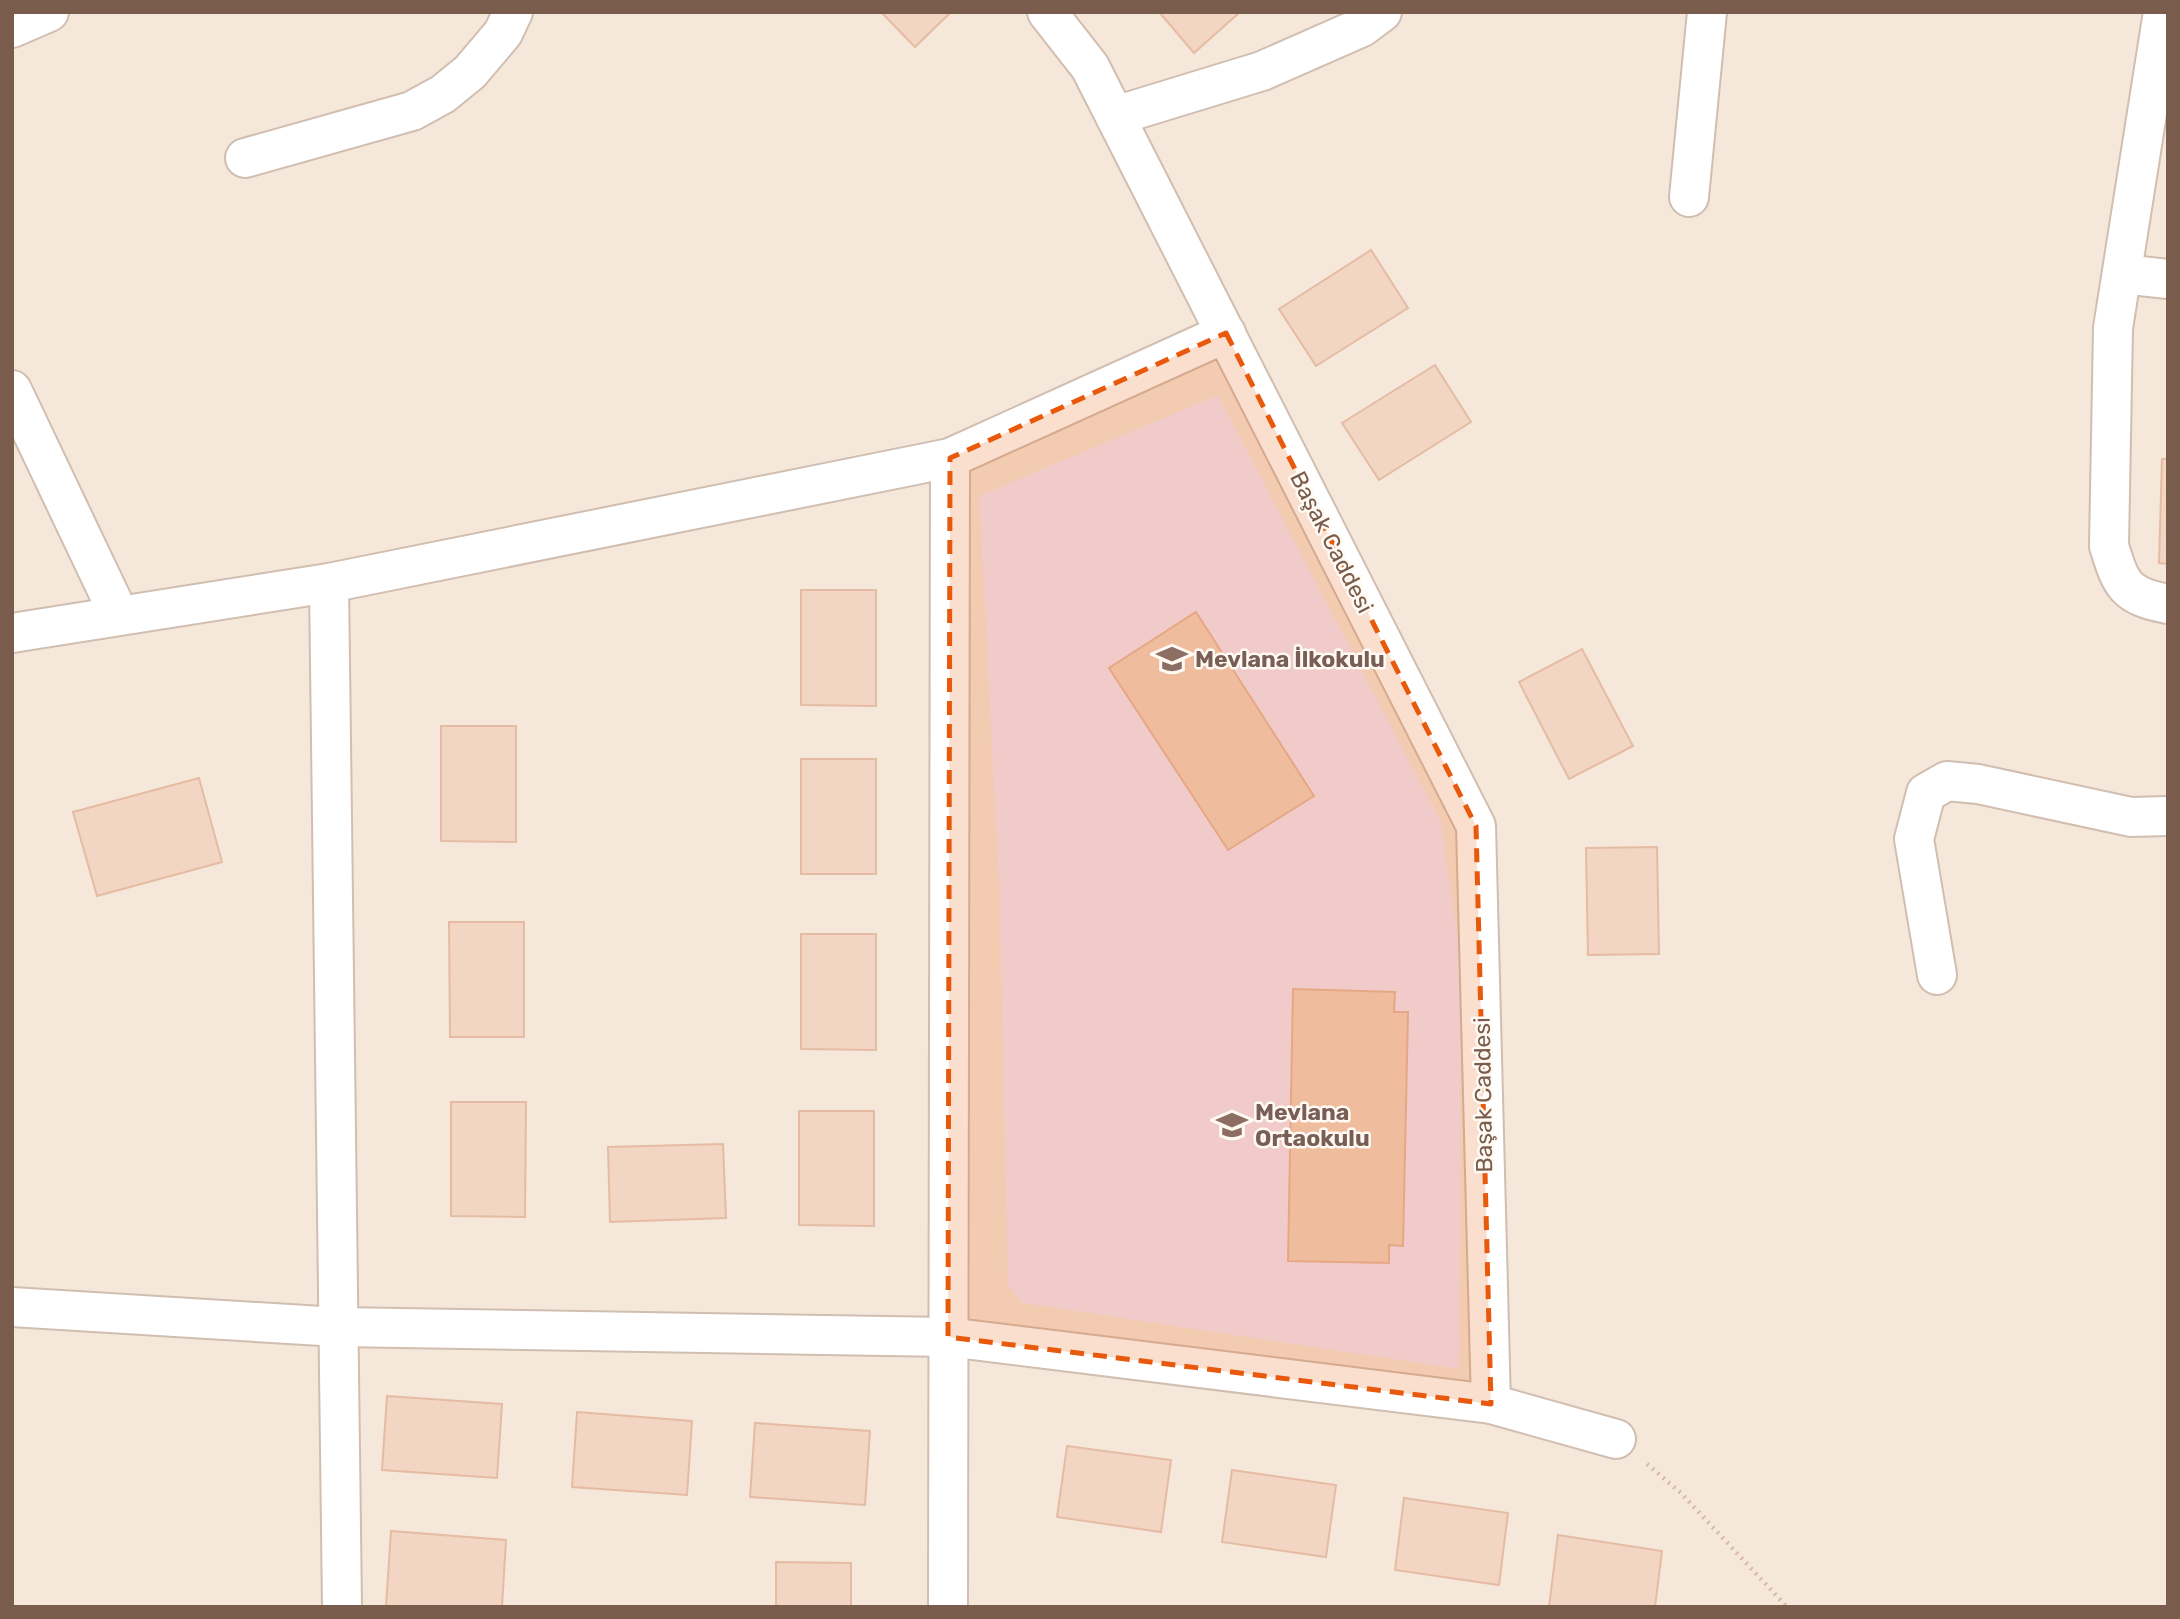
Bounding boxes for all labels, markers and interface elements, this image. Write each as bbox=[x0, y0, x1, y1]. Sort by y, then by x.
street label: Başak Caddesi bbox=[1284, 466, 1380, 618]
school or university icon: Mevlana İlkokulu bbox=[1155, 642, 1189, 676]
place label: Mevlana İlkokulu bbox=[1195, 645, 1385, 673]
street label: Başak Caddesi bbox=[1468, 1017, 1498, 1173]
place label: Mevlana Ortaokulu bbox=[1255, 1098, 1370, 1152]
school or university icon: Mevlana Ortaokulu bbox=[1215, 1108, 1249, 1142]

